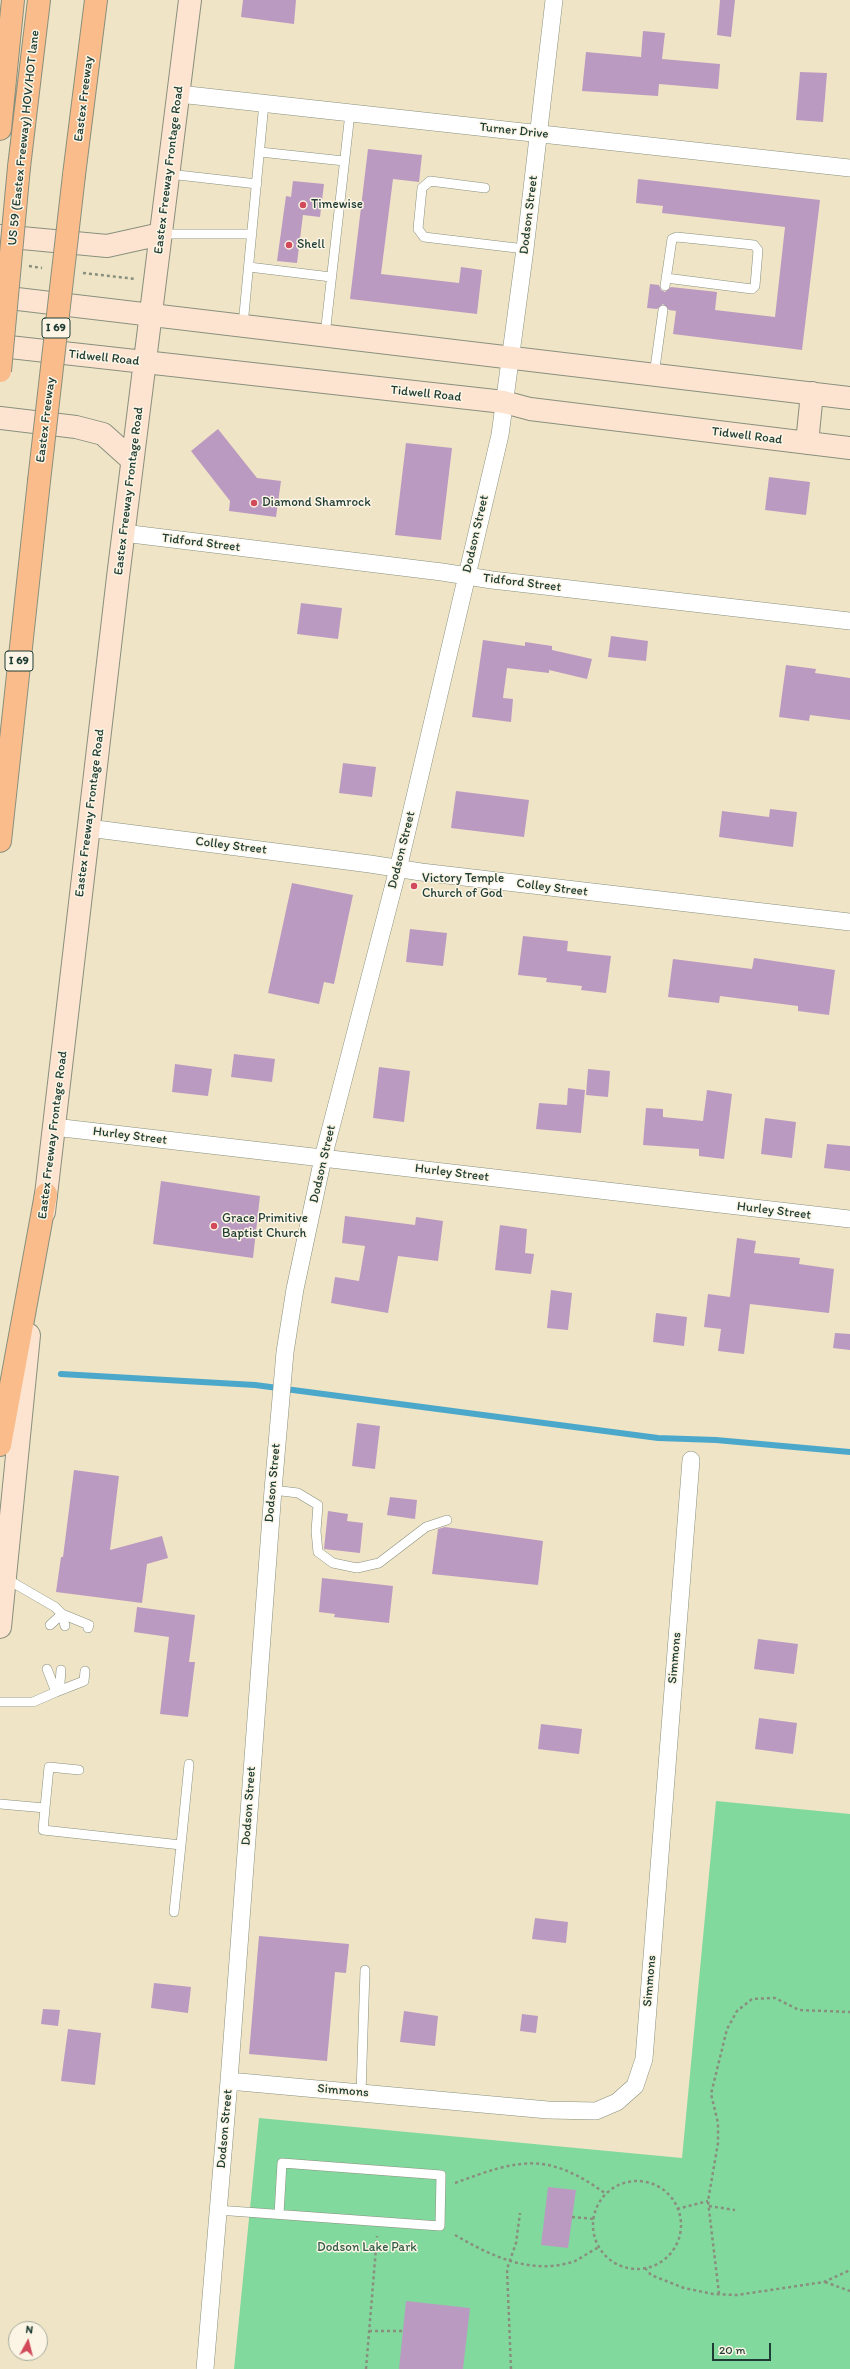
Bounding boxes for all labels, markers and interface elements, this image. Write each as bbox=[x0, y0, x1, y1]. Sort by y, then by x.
street label: US 59 (Eastex Freeway) HOV/HOT lane bbox=[5, 30, 43, 246]
street label: Eastex Freeway bbox=[71, 55, 97, 143]
street label: Eastex Freeway Frontage Road bbox=[151, 85, 187, 255]
street label: Turner Drive bbox=[479, 120, 549, 142]
street label: Dodson Street bbox=[516, 175, 542, 255]
place label: Timewise bbox=[311, 197, 363, 213]
marker: Timewise bbox=[298, 200, 308, 210]
place label: Shell bbox=[297, 237, 325, 253]
marker: Shell bbox=[284, 240, 294, 250]
road number: I 69 bbox=[42, 318, 70, 338]
street label: Tidwell Road bbox=[68, 347, 140, 369]
street label: Eastex Freeway bbox=[33, 376, 59, 464]
street label: Tidwell Road bbox=[390, 383, 462, 405]
street label: Eastex Freeway Frontage Road bbox=[111, 406, 147, 576]
street label: Tidwell Road bbox=[711, 424, 783, 448]
street label: Dodson Street bbox=[459, 494, 493, 574]
place label: Diamond Shamrock bbox=[262, 495, 371, 511]
marker: Diamond Shamrock bbox=[249, 498, 259, 508]
street label: Tidford Street bbox=[161, 530, 241, 556]
street label: Tidford Street bbox=[482, 570, 562, 596]
road number: I 69 bbox=[5, 651, 33, 671]
street label: Eastex Freeway Frontage Road bbox=[72, 728, 108, 898]
street label: Dodson Street bbox=[385, 810, 419, 890]
street label: Colley Street bbox=[194, 834, 268, 858]
place label: Victory Temple Church of God bbox=[422, 871, 504, 902]
street label: Colley Street bbox=[515, 876, 589, 900]
marker: Victory Temple Church of God bbox=[409, 881, 419, 891]
street label: Eastex Freeway Frontage Road bbox=[35, 1050, 71, 1220]
street label: Hurley Street bbox=[92, 1124, 168, 1148]
street label: Dodson Street bbox=[306, 1124, 340, 1204]
street label: Hurley Street bbox=[414, 1161, 490, 1185]
street label: Hurley Street bbox=[736, 1199, 812, 1223]
place label: Grace Primitive Baptist Church bbox=[222, 1211, 308, 1242]
marker: Grace Primitive Baptist Church bbox=[209, 1221, 219, 1231]
street label: Dodson Street bbox=[262, 1443, 284, 1523]
street label: Simmons bbox=[665, 1632, 685, 1684]
street label: Dodson Street bbox=[238, 1766, 260, 1846]
street label: Simmons bbox=[640, 1955, 660, 2007]
street label: Simmons bbox=[317, 2081, 369, 2101]
street label: Dodson Street bbox=[214, 2089, 236, 2169]
park label: Dodson Lake Park bbox=[317, 2240, 417, 2256]
north arrow bbox=[8, 2321, 48, 2361]
text: N bbox=[25, 2323, 34, 2336]
scale bar bbox=[714, 2335, 773, 2361]
text: 20 m bbox=[719, 2343, 746, 2357]

